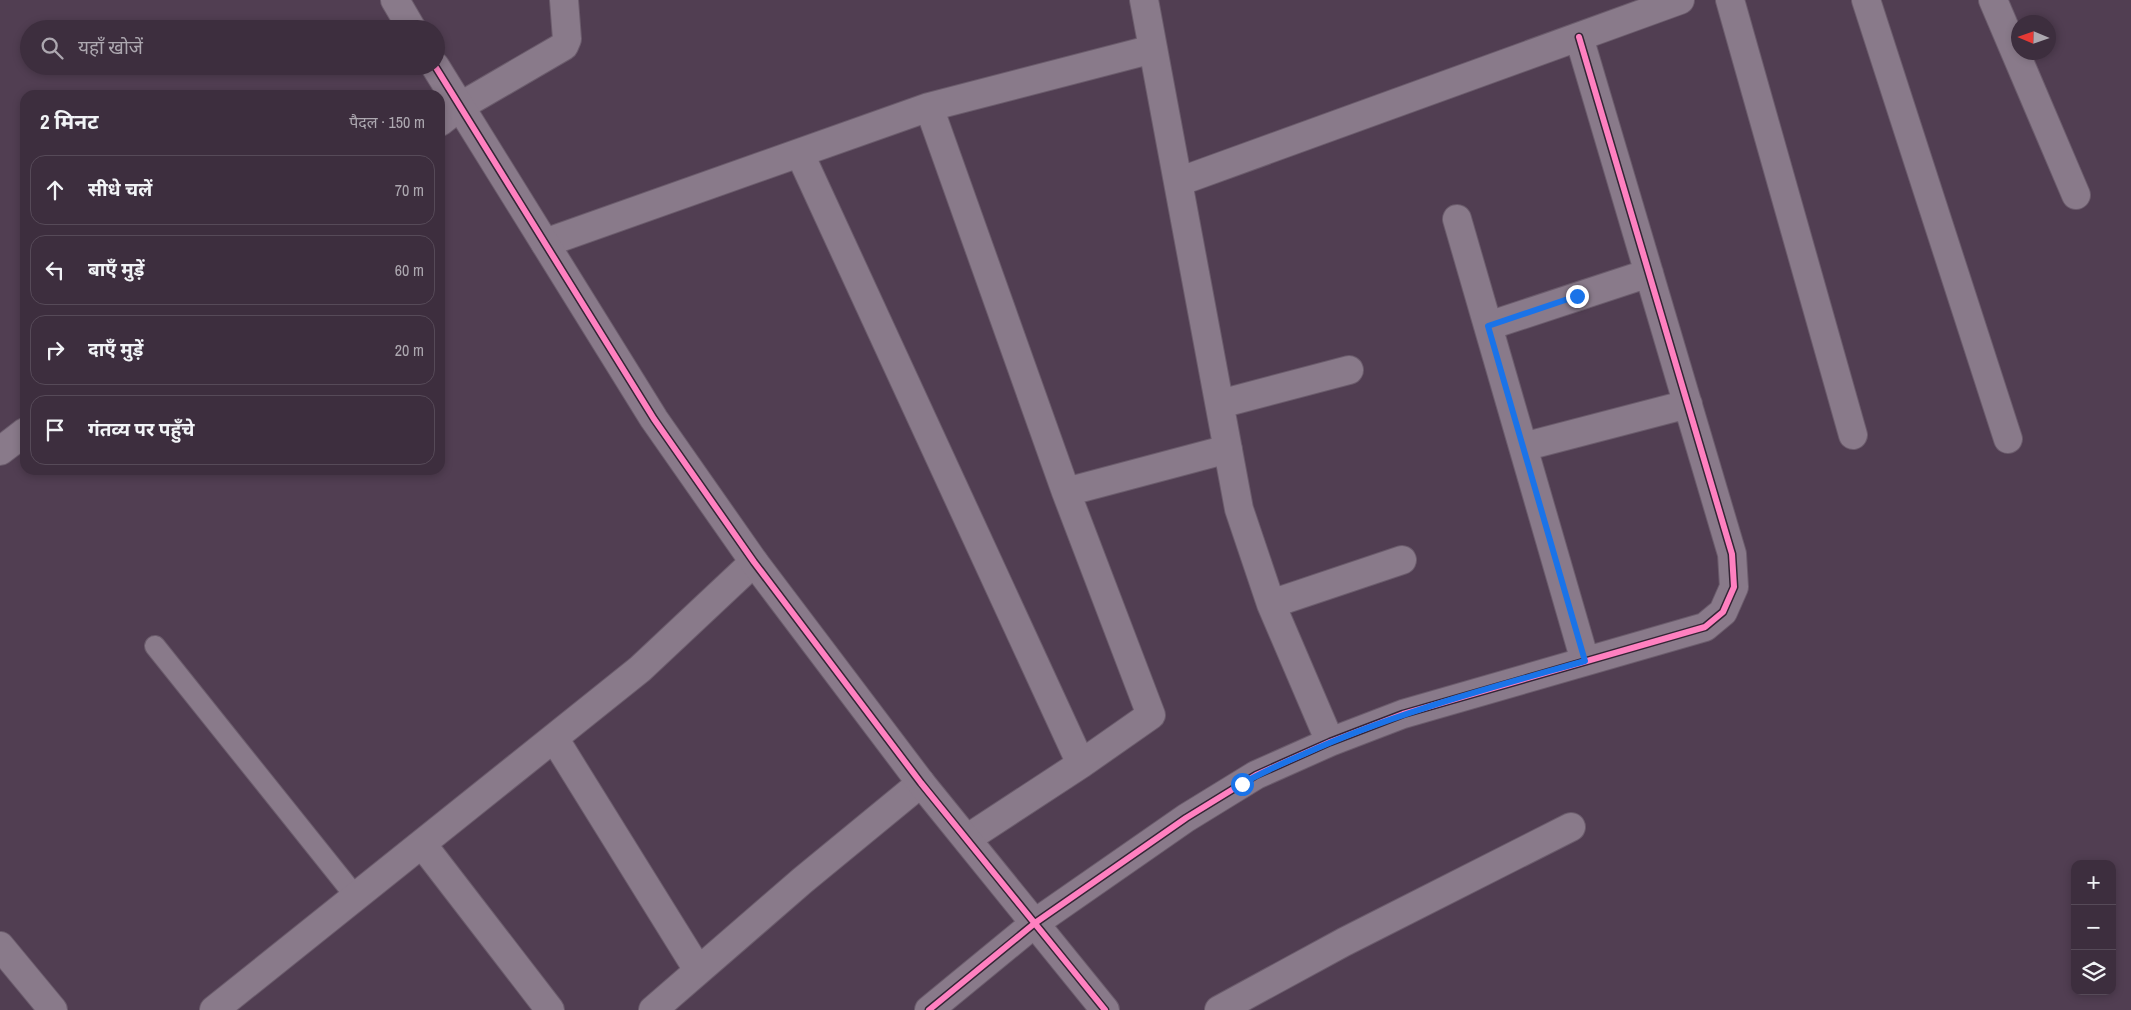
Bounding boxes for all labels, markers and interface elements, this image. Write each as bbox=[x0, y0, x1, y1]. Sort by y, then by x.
north arrow bbox=[2011, 15, 2056, 60]
search box bbox=[20, 20, 445, 75]
icon: search bbox=[38, 34, 66, 62]
text: यहाँ खोजें bbox=[78, 34, 143, 60]
text: 2 मिनट bbox=[40, 107, 98, 136]
text: पैदल · 150 m bbox=[349, 111, 425, 133]
icon: ahead bbox=[41, 176, 69, 204]
text: सीधे चलें bbox=[88, 176, 152, 202]
text: 70 m bbox=[395, 179, 424, 201]
icon: left bbox=[41, 256, 69, 284]
text: बाएँ मुड़ें bbox=[88, 256, 144, 282]
text: 60 m bbox=[395, 259, 424, 281]
route end bbox=[1566, 285, 1589, 308]
icon: right bbox=[41, 336, 69, 364]
text: दाएँ मुड़ें bbox=[88, 336, 143, 362]
text: 20 m bbox=[395, 339, 424, 361]
icon: arrive bbox=[41, 416, 69, 444]
text: गंतव्य पर पहुँचे bbox=[88, 416, 194, 442]
route start bbox=[1231, 773, 1254, 796]
map controls bbox=[2071, 860, 2116, 995]
button: + bbox=[2071, 860, 2116, 905]
button: − bbox=[2071, 905, 2116, 950]
button: layers bbox=[2071, 950, 2116, 995]

